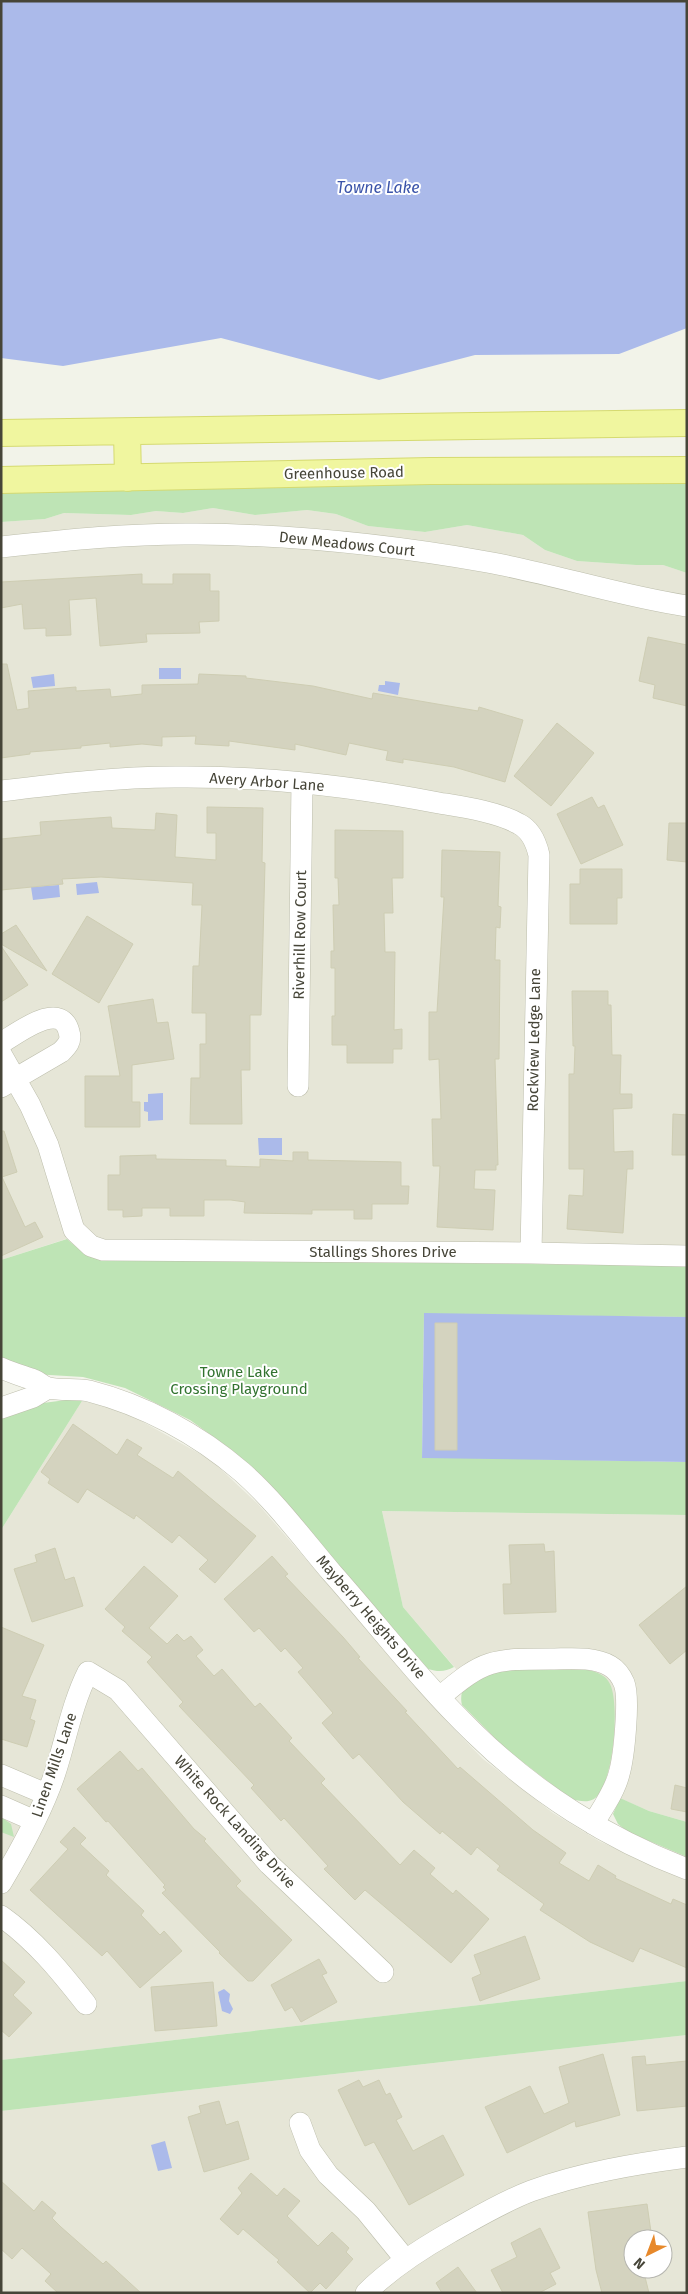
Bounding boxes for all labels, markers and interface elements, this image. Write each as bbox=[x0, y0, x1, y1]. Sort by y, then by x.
water label: Towne Lake bbox=[336, 178, 420, 197]
street label: Greenhouse Road bbox=[284, 463, 404, 483]
street label: Dew Meadows Court bbox=[278, 528, 416, 560]
street label: Avery Arbor Lane bbox=[209, 769, 325, 795]
street label: Riverhill Row Court bbox=[290, 870, 310, 1000]
street label: Rockview Ledge Lane bbox=[524, 968, 544, 1112]
street label: Stallings Shores Drive bbox=[309, 1243, 457, 1261]
park label: Towne Lake Crossing Playground bbox=[170, 1363, 308, 1398]
street label: Mayberry Heights Drive bbox=[312, 1552, 430, 1682]
street label: Linen Mills Lane bbox=[28, 1710, 80, 1820]
street label: White Rock Landing Drive bbox=[171, 1752, 299, 1892]
north arrow bbox=[623, 2229, 673, 2279]
text: N bbox=[630, 2254, 649, 2273]

